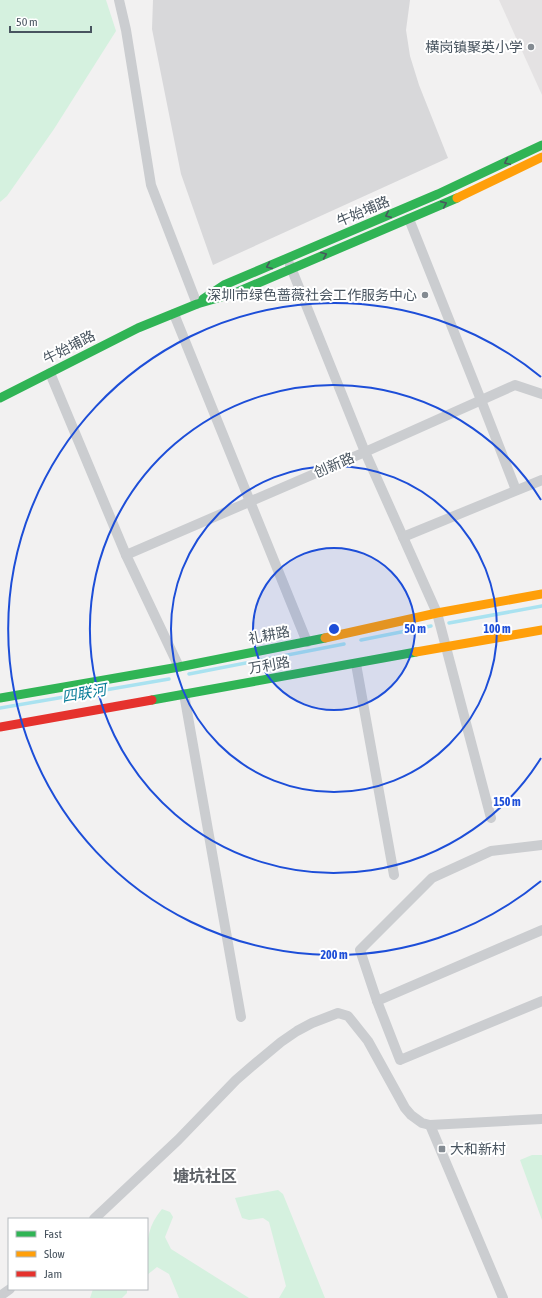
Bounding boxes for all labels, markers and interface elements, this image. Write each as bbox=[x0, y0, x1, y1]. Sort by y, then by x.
scale bar bbox=[10, 8, 91, 34]
text: 50 m bbox=[16, 15, 38, 29]
place label: 横岗镇聚英小学 bbox=[425, 39, 523, 55]
marker: 横岗镇聚英小学 bbox=[526, 42, 536, 52]
one-way arrow bbox=[503, 157, 511, 165]
street label: 牛始埔路 bbox=[334, 193, 392, 229]
one-way arrow bbox=[439, 201, 447, 209]
one-way arrow bbox=[385, 211, 392, 219]
one-way arrow bbox=[320, 252, 328, 260]
one-way arrow bbox=[265, 261, 273, 269]
place label: 深圳市绿色蔷薇社会工作服务中心 bbox=[207, 287, 417, 303]
marker: 深圳市绿色蔷薇社会工作服务中心 bbox=[420, 290, 430, 300]
street label: 牛始埔路 bbox=[40, 327, 98, 367]
street label: 创新路 bbox=[312, 449, 356, 481]
centre of rings bbox=[327, 622, 341, 636]
text: 50 m bbox=[404, 622, 426, 636]
text: 100 m bbox=[483, 622, 511, 636]
street label: 礼耕路 bbox=[247, 623, 291, 647]
street label: 万利路 bbox=[247, 653, 291, 677]
water label: 四联河 bbox=[60, 680, 111, 705]
text: 150 m bbox=[493, 795, 521, 809]
text: 200 m bbox=[320, 948, 348, 962]
place label: 大和新村 bbox=[450, 1141, 506, 1157]
marker: 大和新村 bbox=[437, 1144, 447, 1154]
district label: 塘坑社区 bbox=[173, 1167, 237, 1185]
legend bbox=[8, 1218, 148, 1290]
text: Fast bbox=[44, 1227, 62, 1241]
text: Slow bbox=[44, 1247, 65, 1261]
text: Jam bbox=[44, 1267, 62, 1281]

